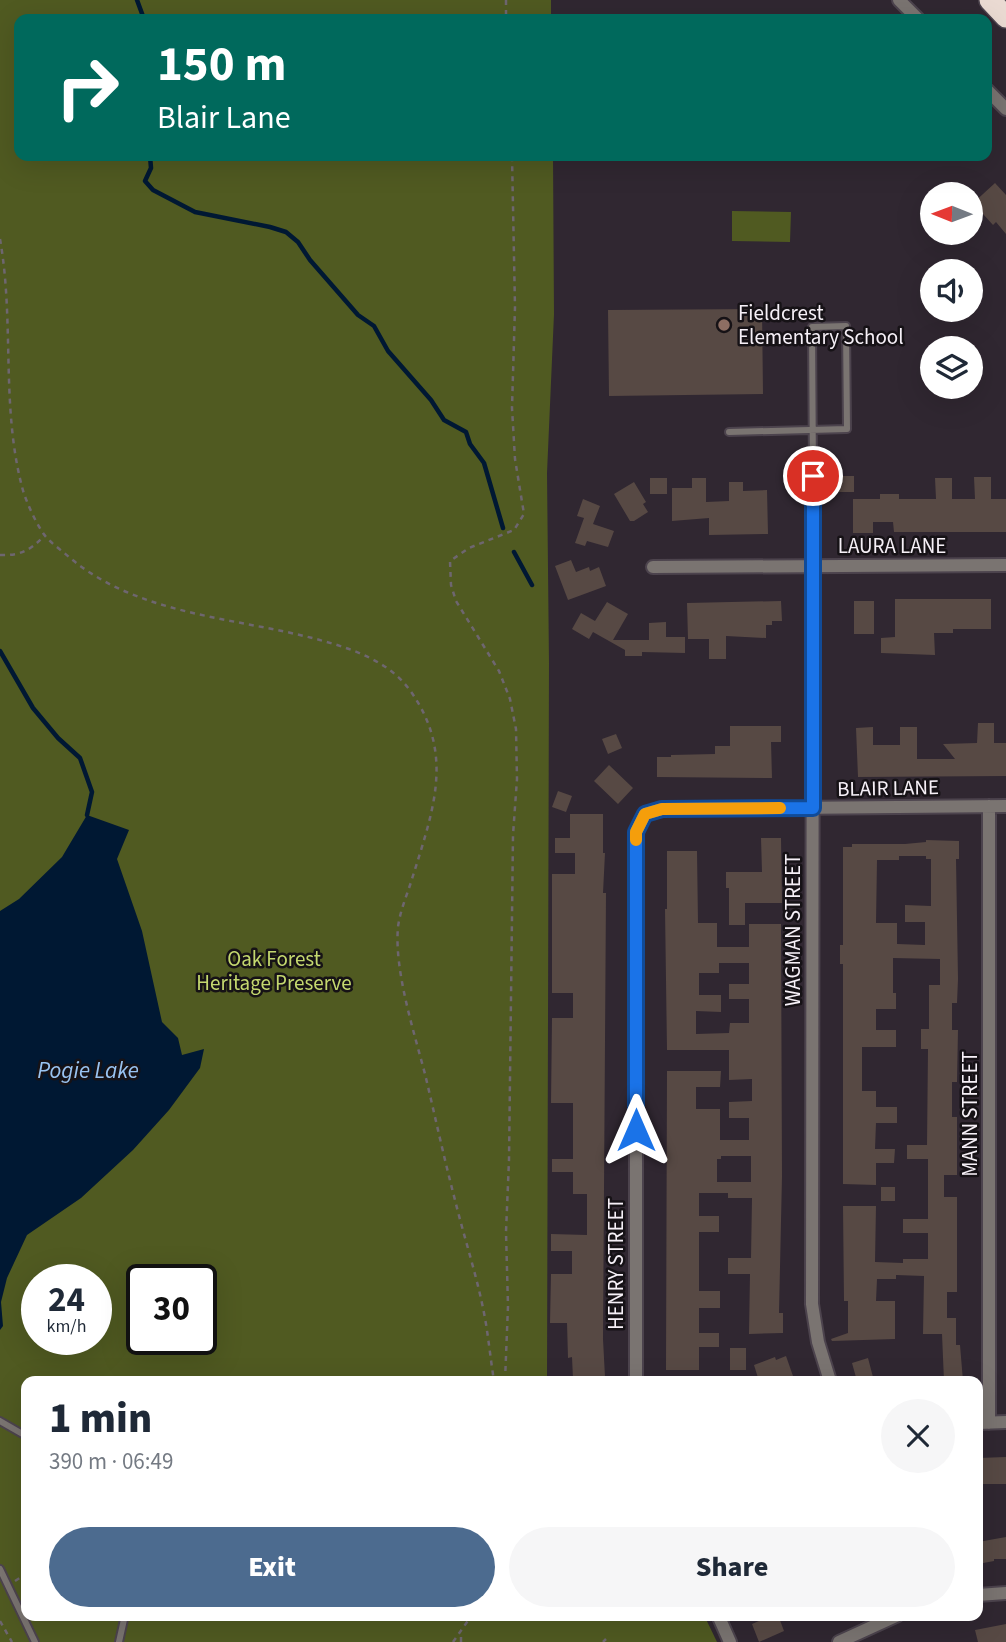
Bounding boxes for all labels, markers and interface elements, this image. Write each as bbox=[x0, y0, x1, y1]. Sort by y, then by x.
text: 150 m bbox=[157, 30, 286, 100]
icon: right bbox=[42, 42, 133, 133]
text: Blair Lane bbox=[157, 95, 291, 141]
north arrow bbox=[920, 182, 984, 245]
map controls bbox=[920, 182, 983, 399]
button: sound bbox=[920, 259, 983, 322]
place label: Fieldcrest Elementary School bbox=[738, 298, 904, 352]
marker: Fieldcrest Elementary School bbox=[716, 317, 732, 333]
button: layers bbox=[920, 336, 983, 399]
pin bbox=[783, 446, 843, 506]
icon: arrive bbox=[794, 457, 832, 495]
street label: LAURA LANE bbox=[838, 531, 946, 561]
street label: BLAIR LANE bbox=[837, 772, 939, 804]
street label: WAGMAN STREET bbox=[778, 854, 808, 1006]
park label: Oak Forest Heritage Preserve bbox=[196, 944, 352, 998]
street label: MANN STREET bbox=[955, 1051, 985, 1177]
water label: Pogie Lake bbox=[37, 1054, 139, 1087]
position arrow bbox=[599, 1093, 673, 1167]
street label: HENRY STREET bbox=[601, 1198, 631, 1330]
speed limit sign: 30 bbox=[126, 1264, 217, 1355]
text: 24 bbox=[48, 1275, 85, 1325]
text: km/h bbox=[47, 1314, 86, 1339]
text: 1 min bbox=[49, 1389, 152, 1449]
button: close bbox=[881, 1399, 955, 1473]
text: 390 m · 06:49 bbox=[49, 1445, 173, 1478]
button: Exit bbox=[49, 1527, 495, 1607]
button: Share bbox=[509, 1527, 955, 1607]

